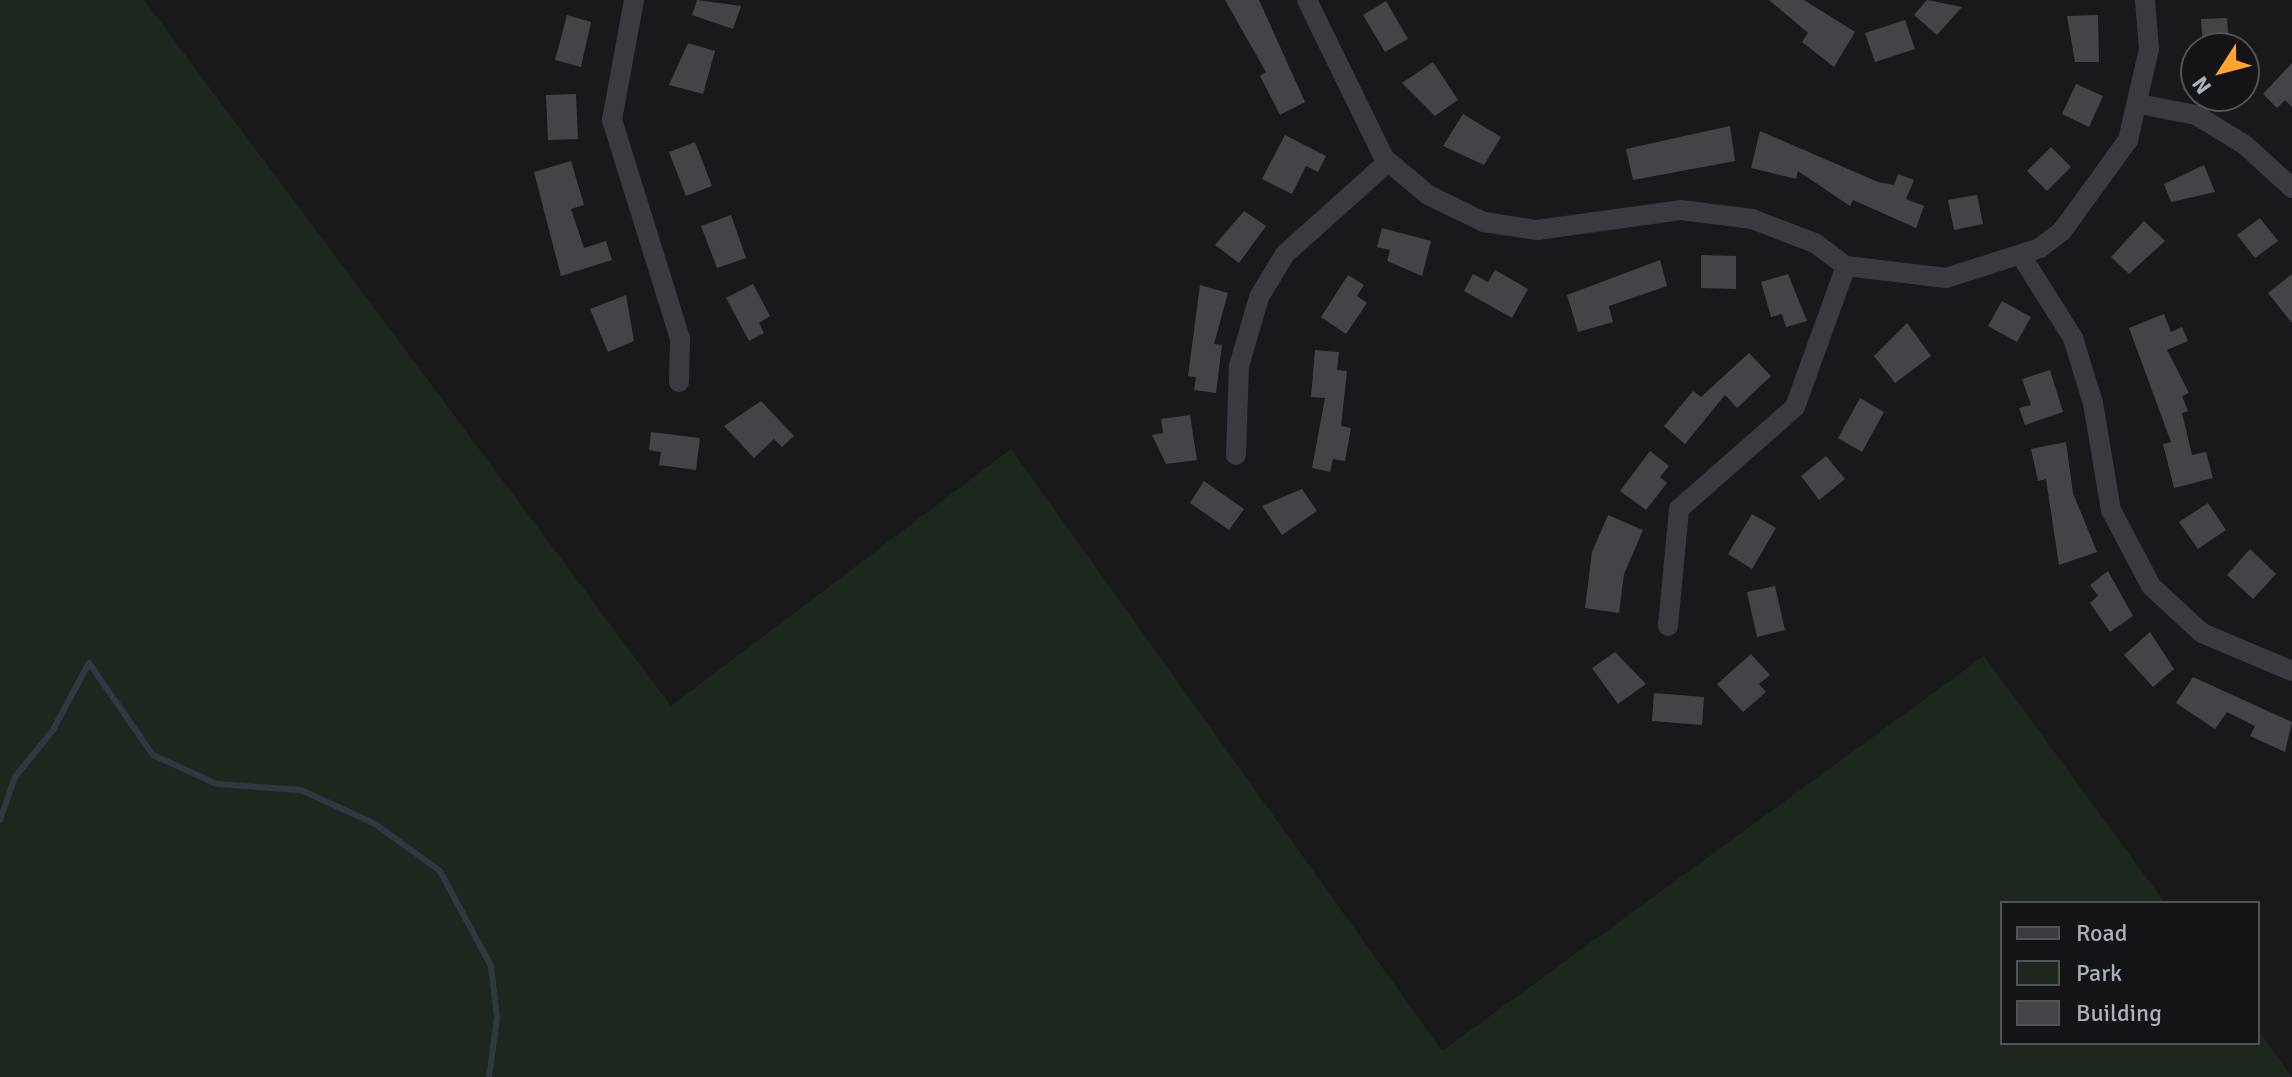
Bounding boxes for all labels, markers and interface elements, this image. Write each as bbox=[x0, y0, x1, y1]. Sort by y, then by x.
north arrow bbox=[2180, 32, 2260, 112]
text: N bbox=[2186, 71, 2217, 99]
legend bbox=[2000, 901, 2260, 1045]
text: Road bbox=[2076, 918, 2127, 948]
text: Park bbox=[2076, 958, 2122, 988]
text: Building bbox=[2076, 998, 2162, 1028]

